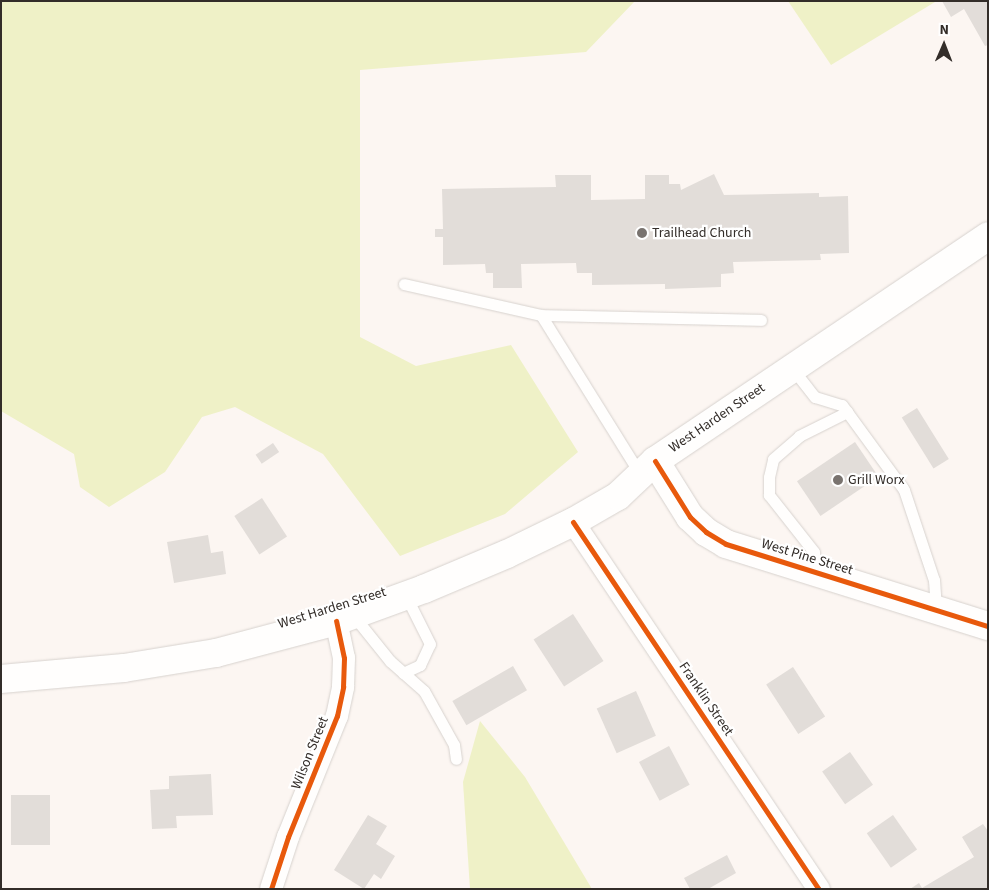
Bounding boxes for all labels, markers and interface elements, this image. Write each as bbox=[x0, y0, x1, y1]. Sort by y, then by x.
north arrow bbox=[919, 20, 969, 70]
text: N bbox=[939, 20, 949, 40]
place label: Trailhead Church bbox=[652, 225, 751, 241]
marker: Trailhead Church bbox=[636, 227, 648, 239]
street label: West Harden Street bbox=[666, 380, 768, 456]
place label: Grill Worx bbox=[848, 472, 905, 488]
marker: Grill Worx bbox=[832, 474, 844, 486]
street label: West Pine Street bbox=[759, 535, 855, 579]
street label: West Harden Street bbox=[276, 584, 388, 632]
street label: Franklin Street bbox=[675, 659, 737, 739]
street label: Wilson Street bbox=[288, 714, 332, 792]

